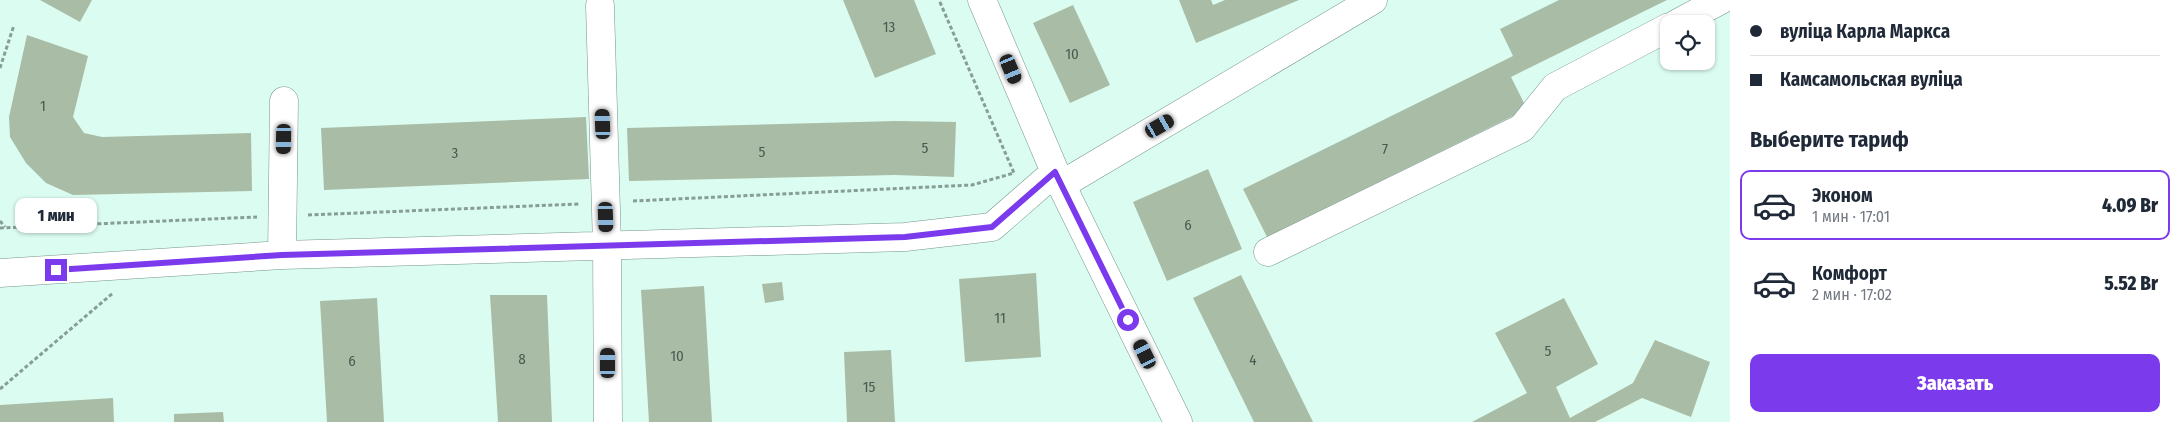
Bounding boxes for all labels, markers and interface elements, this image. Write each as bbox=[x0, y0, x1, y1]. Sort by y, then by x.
map controls bbox=[1660, 15, 1715, 70]
button: locate bbox=[1660, 15, 1715, 70]
house number: 13 bbox=[883, 18, 896, 36]
text: вуліца Карла Маркса bbox=[1780, 20, 1950, 43]
house number: 10 bbox=[1065, 45, 1079, 63]
car bbox=[998, 52, 1023, 86]
text: Камсамольская вуліца bbox=[1780, 68, 1963, 91]
house number: 1 bbox=[40, 97, 46, 115]
car bbox=[594, 109, 611, 139]
car bbox=[1143, 112, 1176, 140]
car bbox=[276, 124, 291, 154]
text: Выберите тариф bbox=[1750, 126, 1909, 153]
house number: 5 bbox=[922, 139, 929, 157]
house number: 7 bbox=[1382, 140, 1388, 158]
house number: 5 bbox=[759, 143, 766, 161]
house number: 3 bbox=[452, 144, 459, 162]
icon: car bbox=[1752, 183, 1797, 228]
text: Эконом bbox=[1812, 184, 1873, 207]
text: 4.09 Br bbox=[2102, 194, 2158, 217]
callout: 1 мин bbox=[15, 198, 97, 232]
car bbox=[597, 202, 614, 232]
text: 1 мин bbox=[38, 206, 74, 225]
text: 1 мин · 17:01 bbox=[1812, 207, 1890, 226]
house number: 6 bbox=[1184, 216, 1192, 234]
route end bbox=[45, 259, 67, 281]
icon: car bbox=[1752, 261, 1797, 306]
text: Комфорт bbox=[1812, 262, 1887, 285]
text: 5.52 Br bbox=[2104, 272, 2158, 295]
text: 2 мин · 17:02 bbox=[1812, 285, 1892, 304]
house number: 11 bbox=[994, 309, 1006, 327]
route start bbox=[1117, 309, 1139, 331]
car bbox=[1131, 337, 1158, 371]
house number: 5 bbox=[1545, 342, 1552, 360]
house number: 10 bbox=[670, 347, 684, 365]
car bbox=[600, 348, 615, 378]
house number: 8 bbox=[518, 350, 526, 368]
house number: 4 bbox=[1249, 351, 1257, 369]
house number: 6 bbox=[348, 352, 356, 370]
button: Заказать bbox=[1750, 354, 2160, 412]
house number: 15 bbox=[863, 378, 875, 396]

